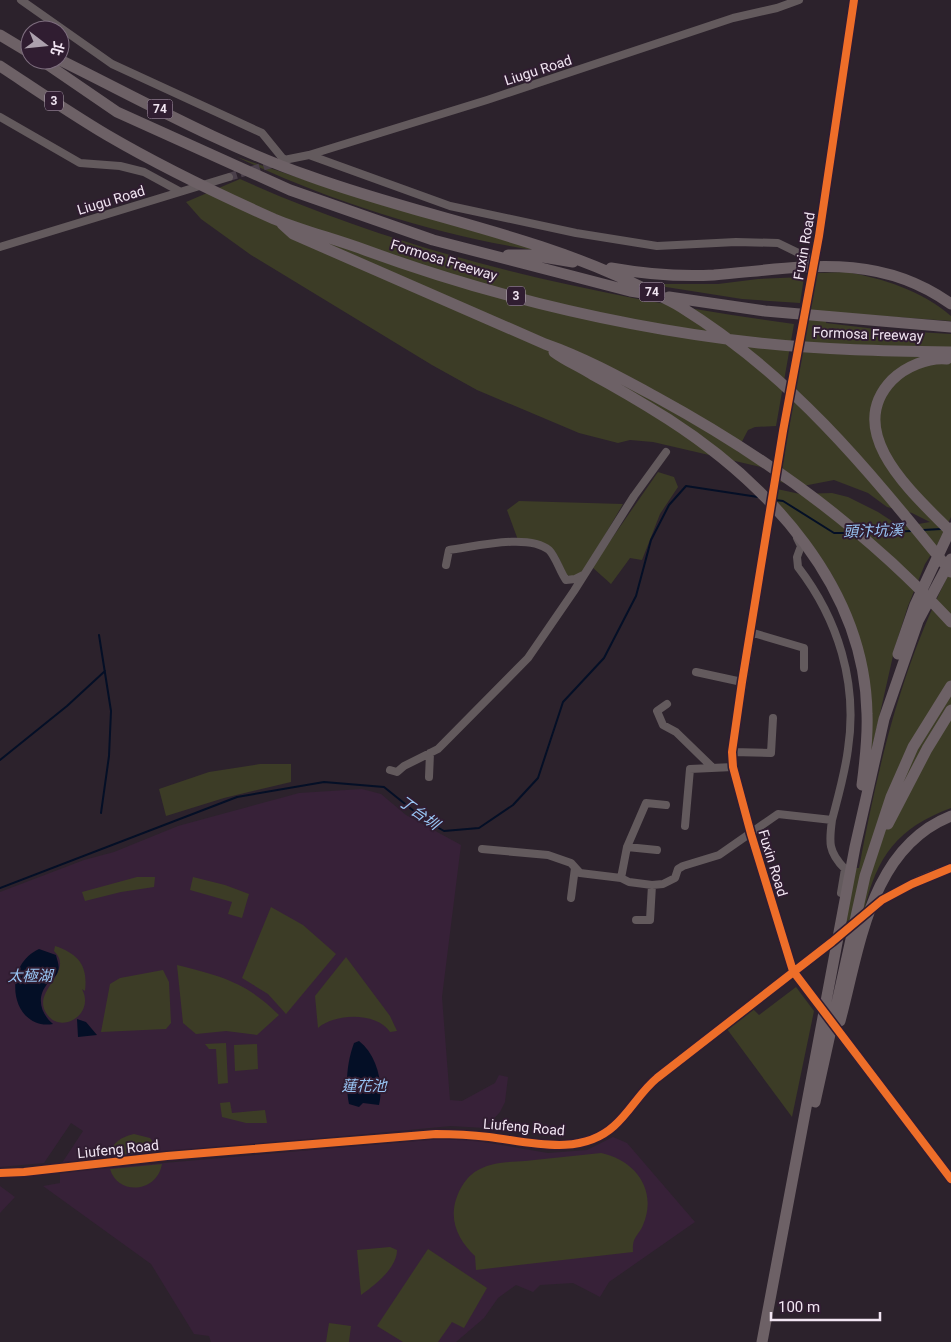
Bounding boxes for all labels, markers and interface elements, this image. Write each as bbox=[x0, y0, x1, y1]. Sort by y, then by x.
north arrow bbox=[20, 20, 70, 70]
text: 北 bbox=[48, 40, 67, 58]
street label: Liugu Road bbox=[502, 52, 574, 88]
road number: 3 bbox=[45, 92, 63, 110]
road number: 74 bbox=[148, 100, 172, 118]
street label: Liugu Road bbox=[75, 182, 147, 218]
street label: Fuxin Road bbox=[790, 211, 818, 281]
street label: Formosa Freeway bbox=[389, 236, 500, 284]
road number: 74 bbox=[640, 282, 664, 302]
road number: 3 bbox=[507, 286, 525, 306]
street label: Formosa Freeway bbox=[812, 324, 924, 344]
water label: 頭汴坑溪 bbox=[843, 521, 905, 541]
water label: 丁台圳 bbox=[396, 792, 444, 835]
street label: Fuxin Road bbox=[755, 828, 791, 898]
water label: 太極湖 bbox=[7, 967, 54, 985]
water label: 蓮花池 bbox=[341, 1077, 388, 1095]
street label: Liufeng Road bbox=[482, 1115, 566, 1139]
street label: Liufeng Road bbox=[76, 1137, 160, 1161]
scale bar bbox=[771, 1290, 880, 1322]
text: 100 m bbox=[778, 1298, 820, 1316]

